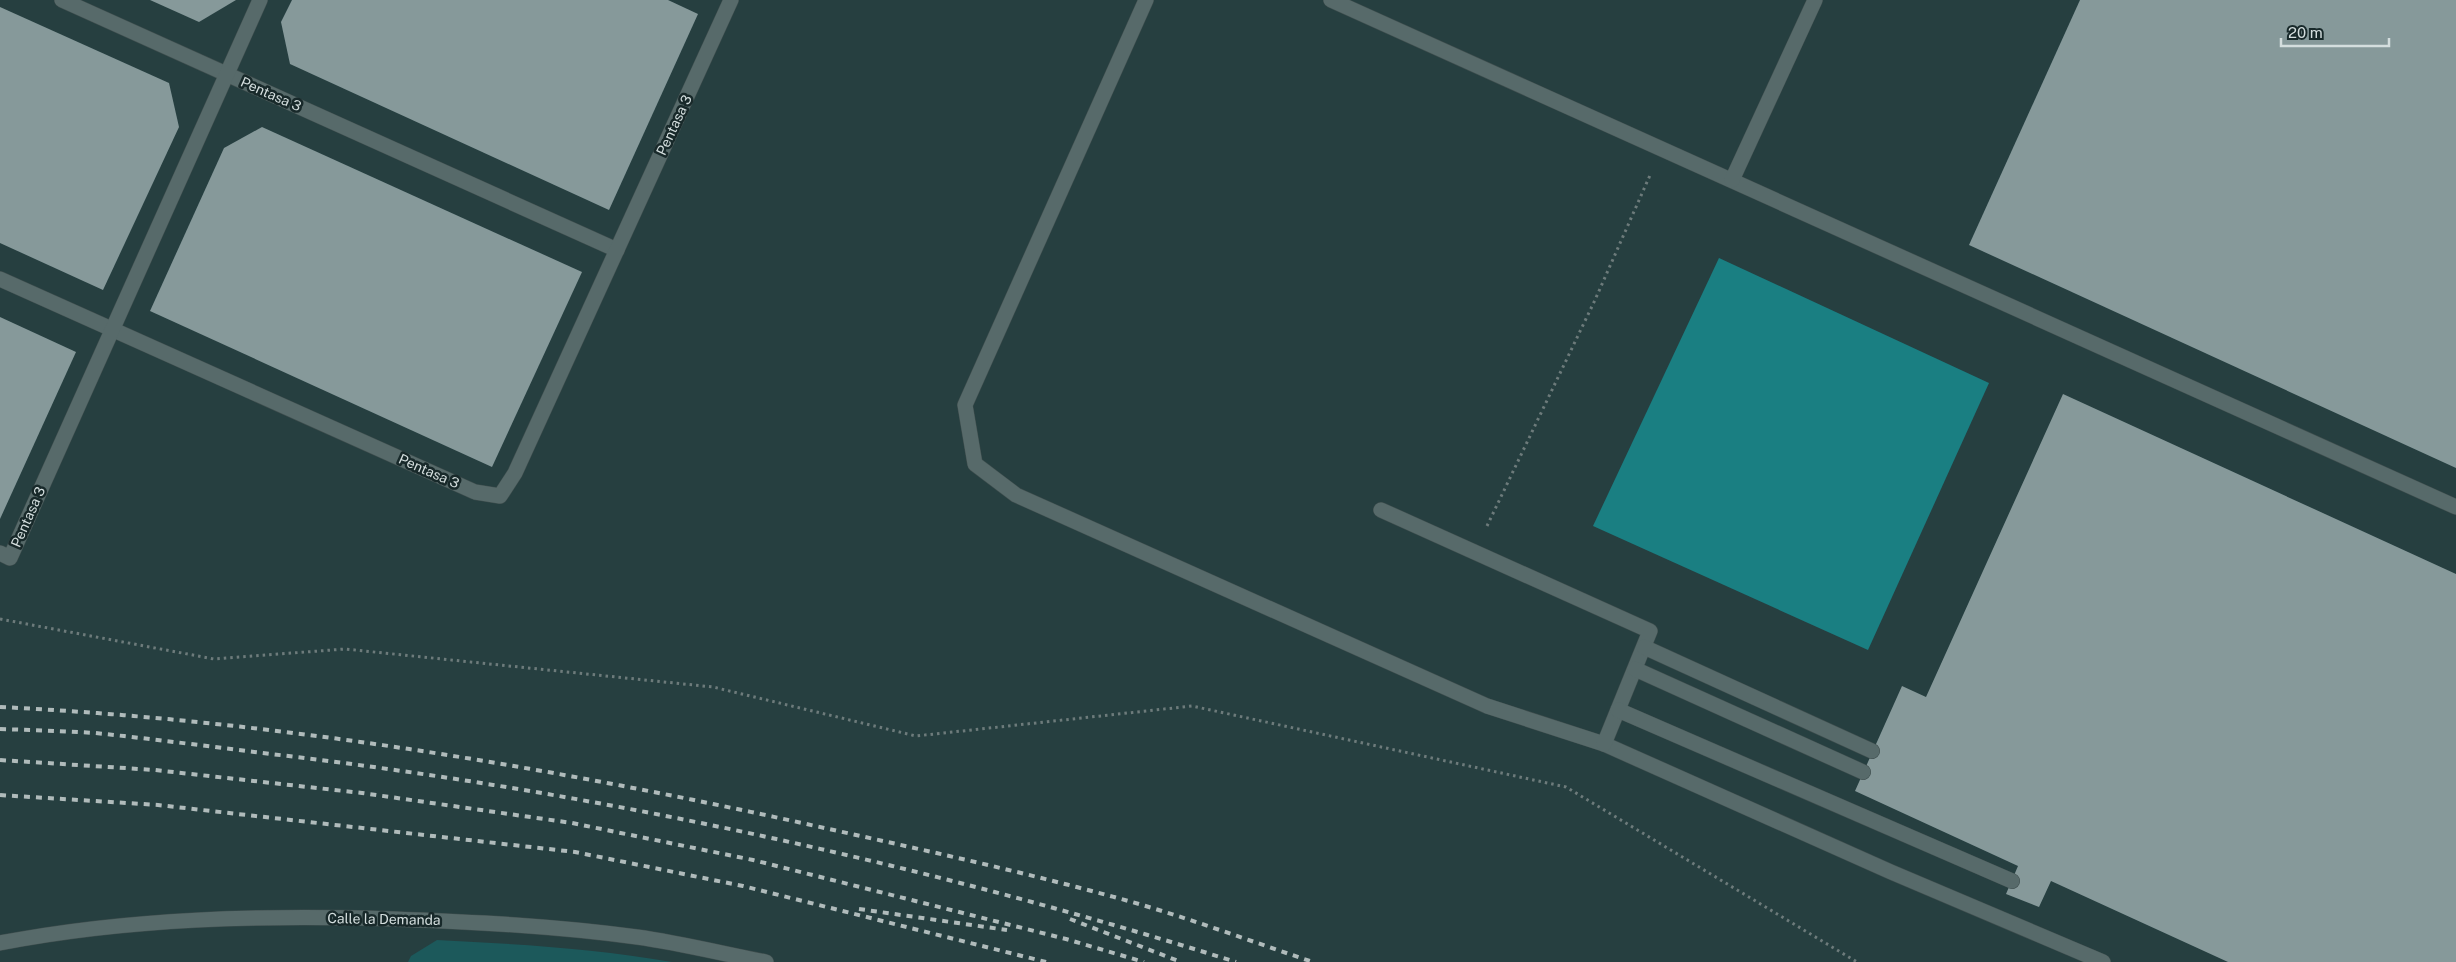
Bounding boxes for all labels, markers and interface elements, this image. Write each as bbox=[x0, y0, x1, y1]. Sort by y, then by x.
scale bar bbox=[2281, 15, 2388, 47]
text: 20 m bbox=[2288, 24, 2323, 41]
street label: Pentasa 3 bbox=[238, 74, 304, 115]
street label: Pentasa 3 bbox=[653, 92, 695, 158]
street label: Pentasa 3 bbox=[396, 451, 462, 492]
street label: Pentasa 3 bbox=[8, 484, 49, 550]
street label: Calle la Demanda bbox=[327, 910, 441, 928]

